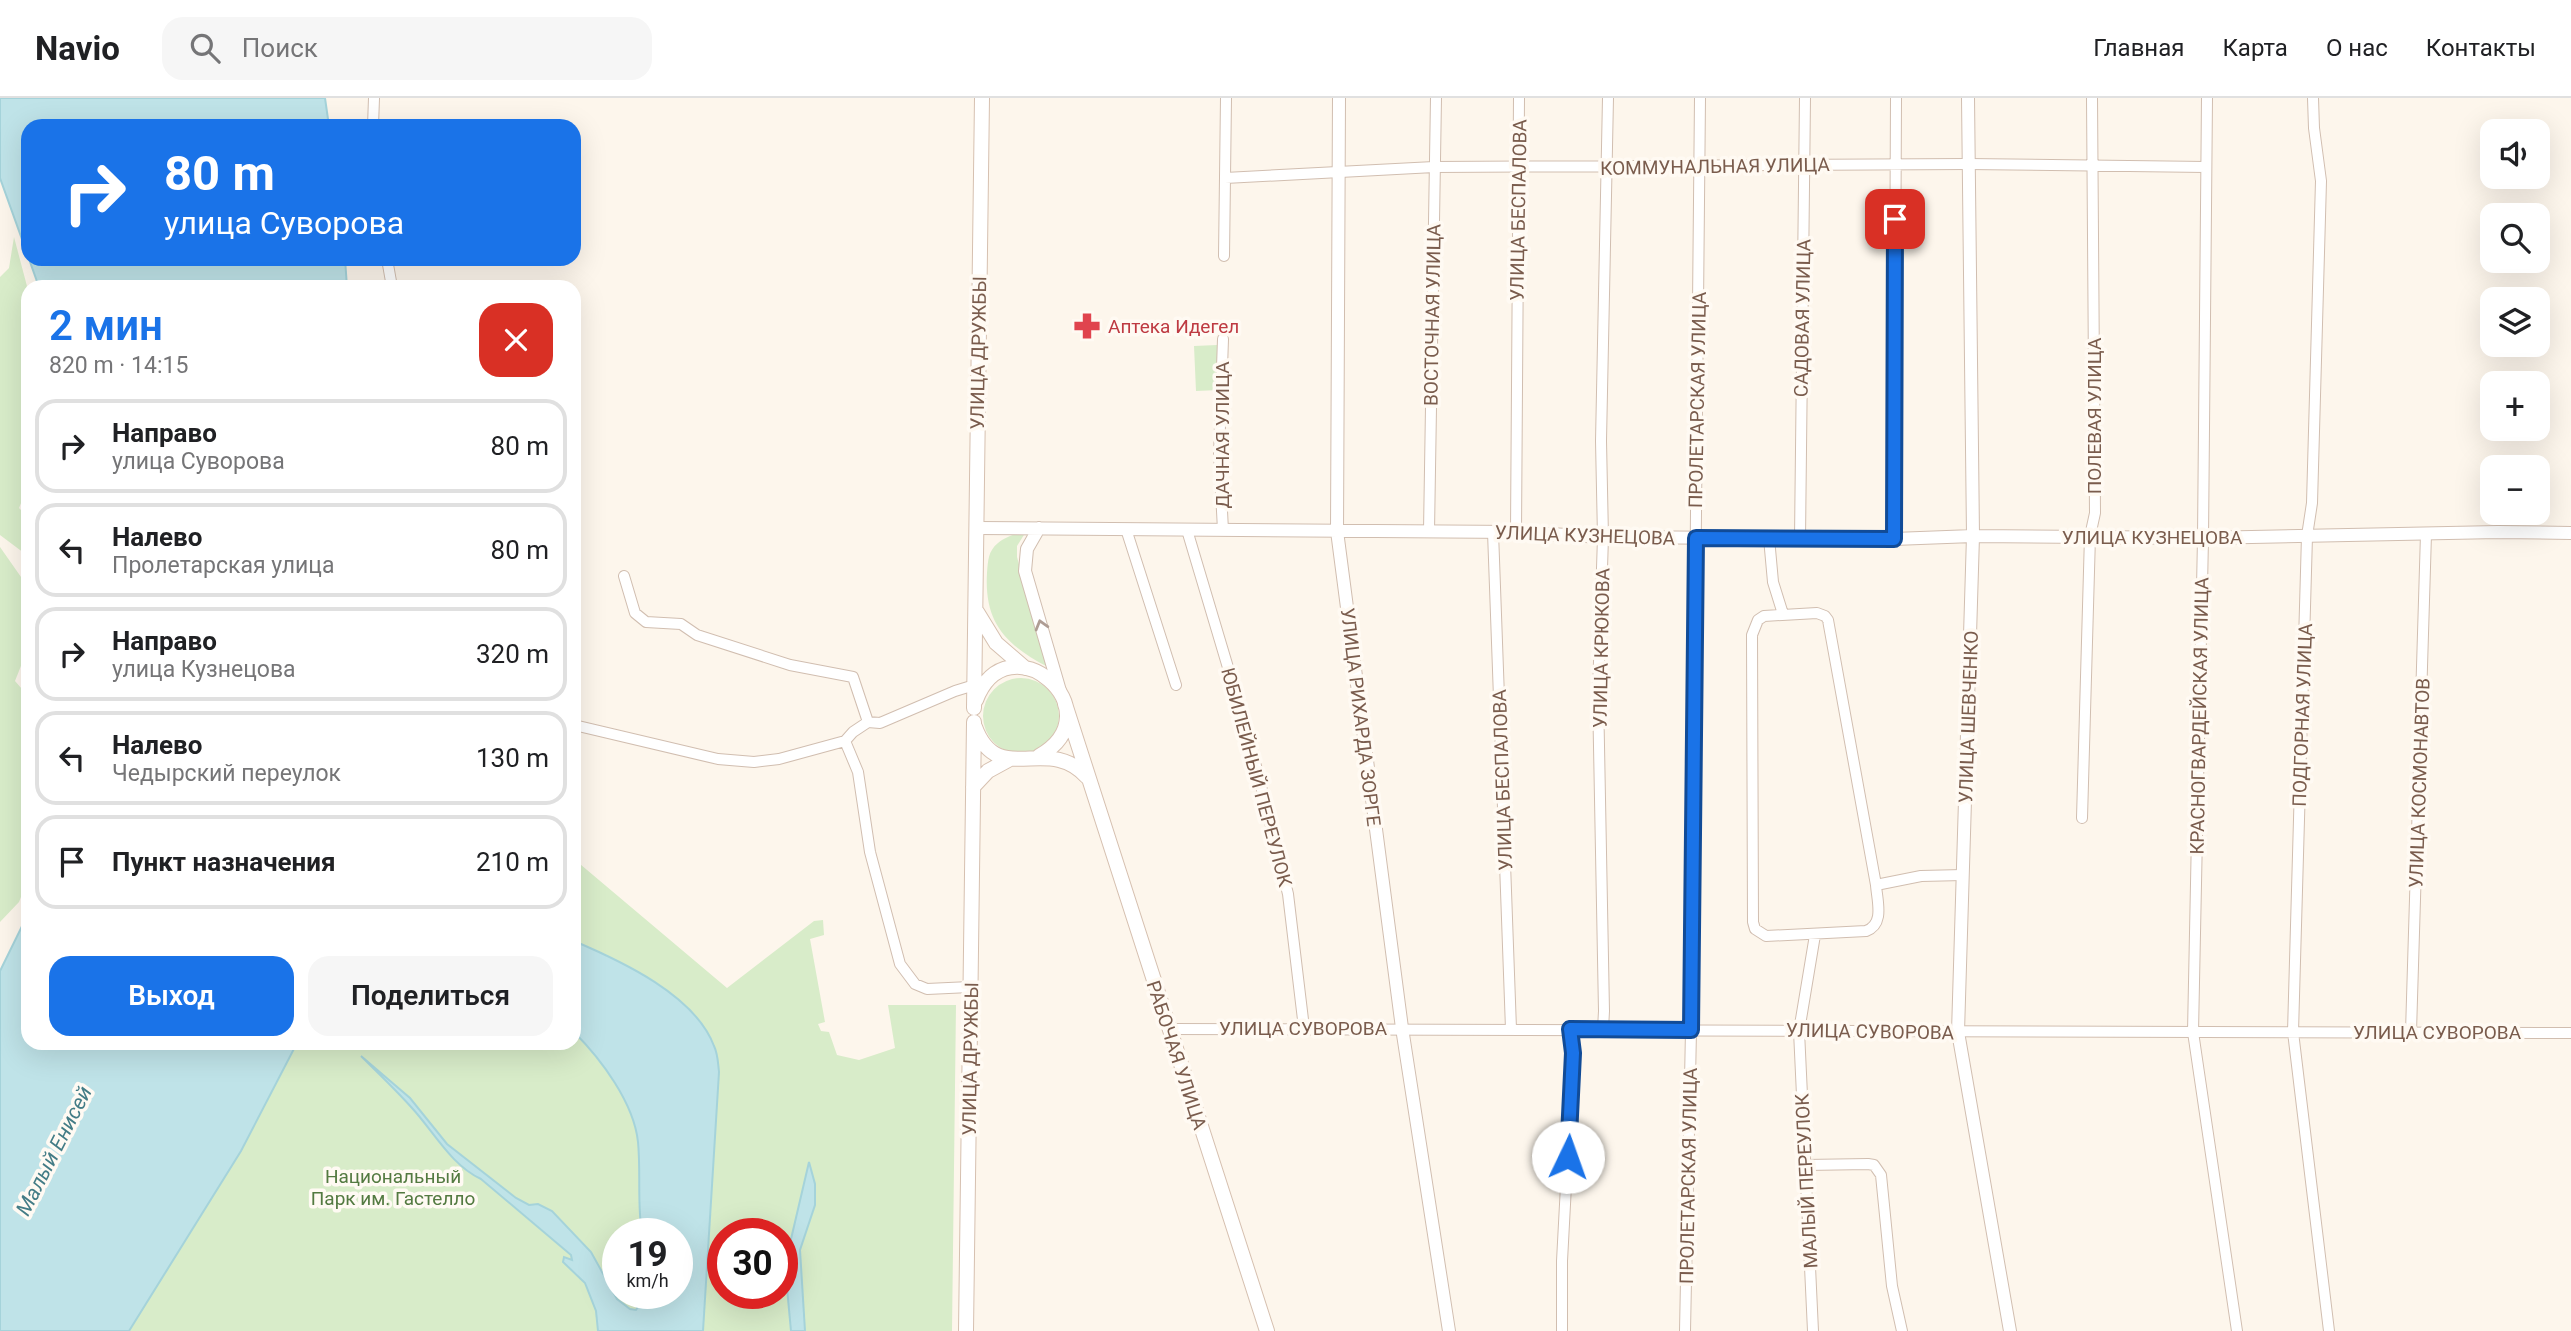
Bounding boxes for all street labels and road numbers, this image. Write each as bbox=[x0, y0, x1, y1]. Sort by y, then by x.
street label: УЛИЦА БЕСПАЛОВА bbox=[1505, 118, 1532, 301]
street label: КОММУНАЛЬНАЯ УЛИЦА bbox=[1600, 153, 1831, 180]
street label: ВОСТОЧНАЯ УЛИЦА bbox=[1419, 223, 1446, 406]
street label: САДОВАЯ УЛИЦА bbox=[1790, 238, 1815, 397]
street label: УЛИЦА ДРУЖБЫ bbox=[966, 276, 991, 430]
street label: ПРОЛЕТАРСКАЯ УЛИЦА bbox=[1684, 291, 1711, 508]
street label: ПОЛЕВАЯ УЛИЦА bbox=[2083, 337, 2106, 494]
street label: ДАЧНАЯ УЛИЦА bbox=[1211, 361, 1234, 509]
street label: УЛИЦА КУЗНЕЦОВА bbox=[1494, 521, 1676, 550]
street label: УЛИЦА КУЗНЕЦОВА bbox=[2062, 526, 2243, 549]
street label: УЛИЦА КРЮКОВА bbox=[1589, 567, 1614, 728]
street label: КРАСНОГВАРДЕЙСКАЯ УЛИЦА bbox=[2186, 576, 2213, 855]
street label: УЛИЦА РИХАРДА ЗОРГЕ bbox=[1336, 606, 1385, 828]
street label: ПОДГОРНАЯ УЛИЦА bbox=[2288, 622, 2317, 807]
street label: УЛИЦА ШЕВЧЕНКО bbox=[1954, 630, 1983, 804]
street label: ЮБИЛЕЙНЫЙ ПЕРЕУЛОК bbox=[1216, 665, 1297, 890]
street label: УЛИЦА КОСМОНАВТОВ bbox=[2404, 678, 2435, 889]
street label: УЛИЦА БЕСПАЛОВА bbox=[1488, 688, 1517, 871]
street label: РАБОЧАЯ УЛИЦА bbox=[1142, 978, 1212, 1133]
street label: УЛИЦА ДРУЖБЫ bbox=[958, 982, 983, 1136]
street label: УЛИЦА СУВОРОВА bbox=[1219, 1017, 1388, 1040]
street label: УЛИЦА СУВОРОВА bbox=[1786, 1019, 1955, 1044]
street label: УЛИЦА СУВОРОВА bbox=[2353, 1021, 2522, 1044]
street label: ПРОЛЕТАРСКАЯ УЛИЦА bbox=[1675, 1067, 1702, 1284]
street label: МАЛЫЙ ПЕРЕУЛОК bbox=[1790, 1092, 1823, 1269]

